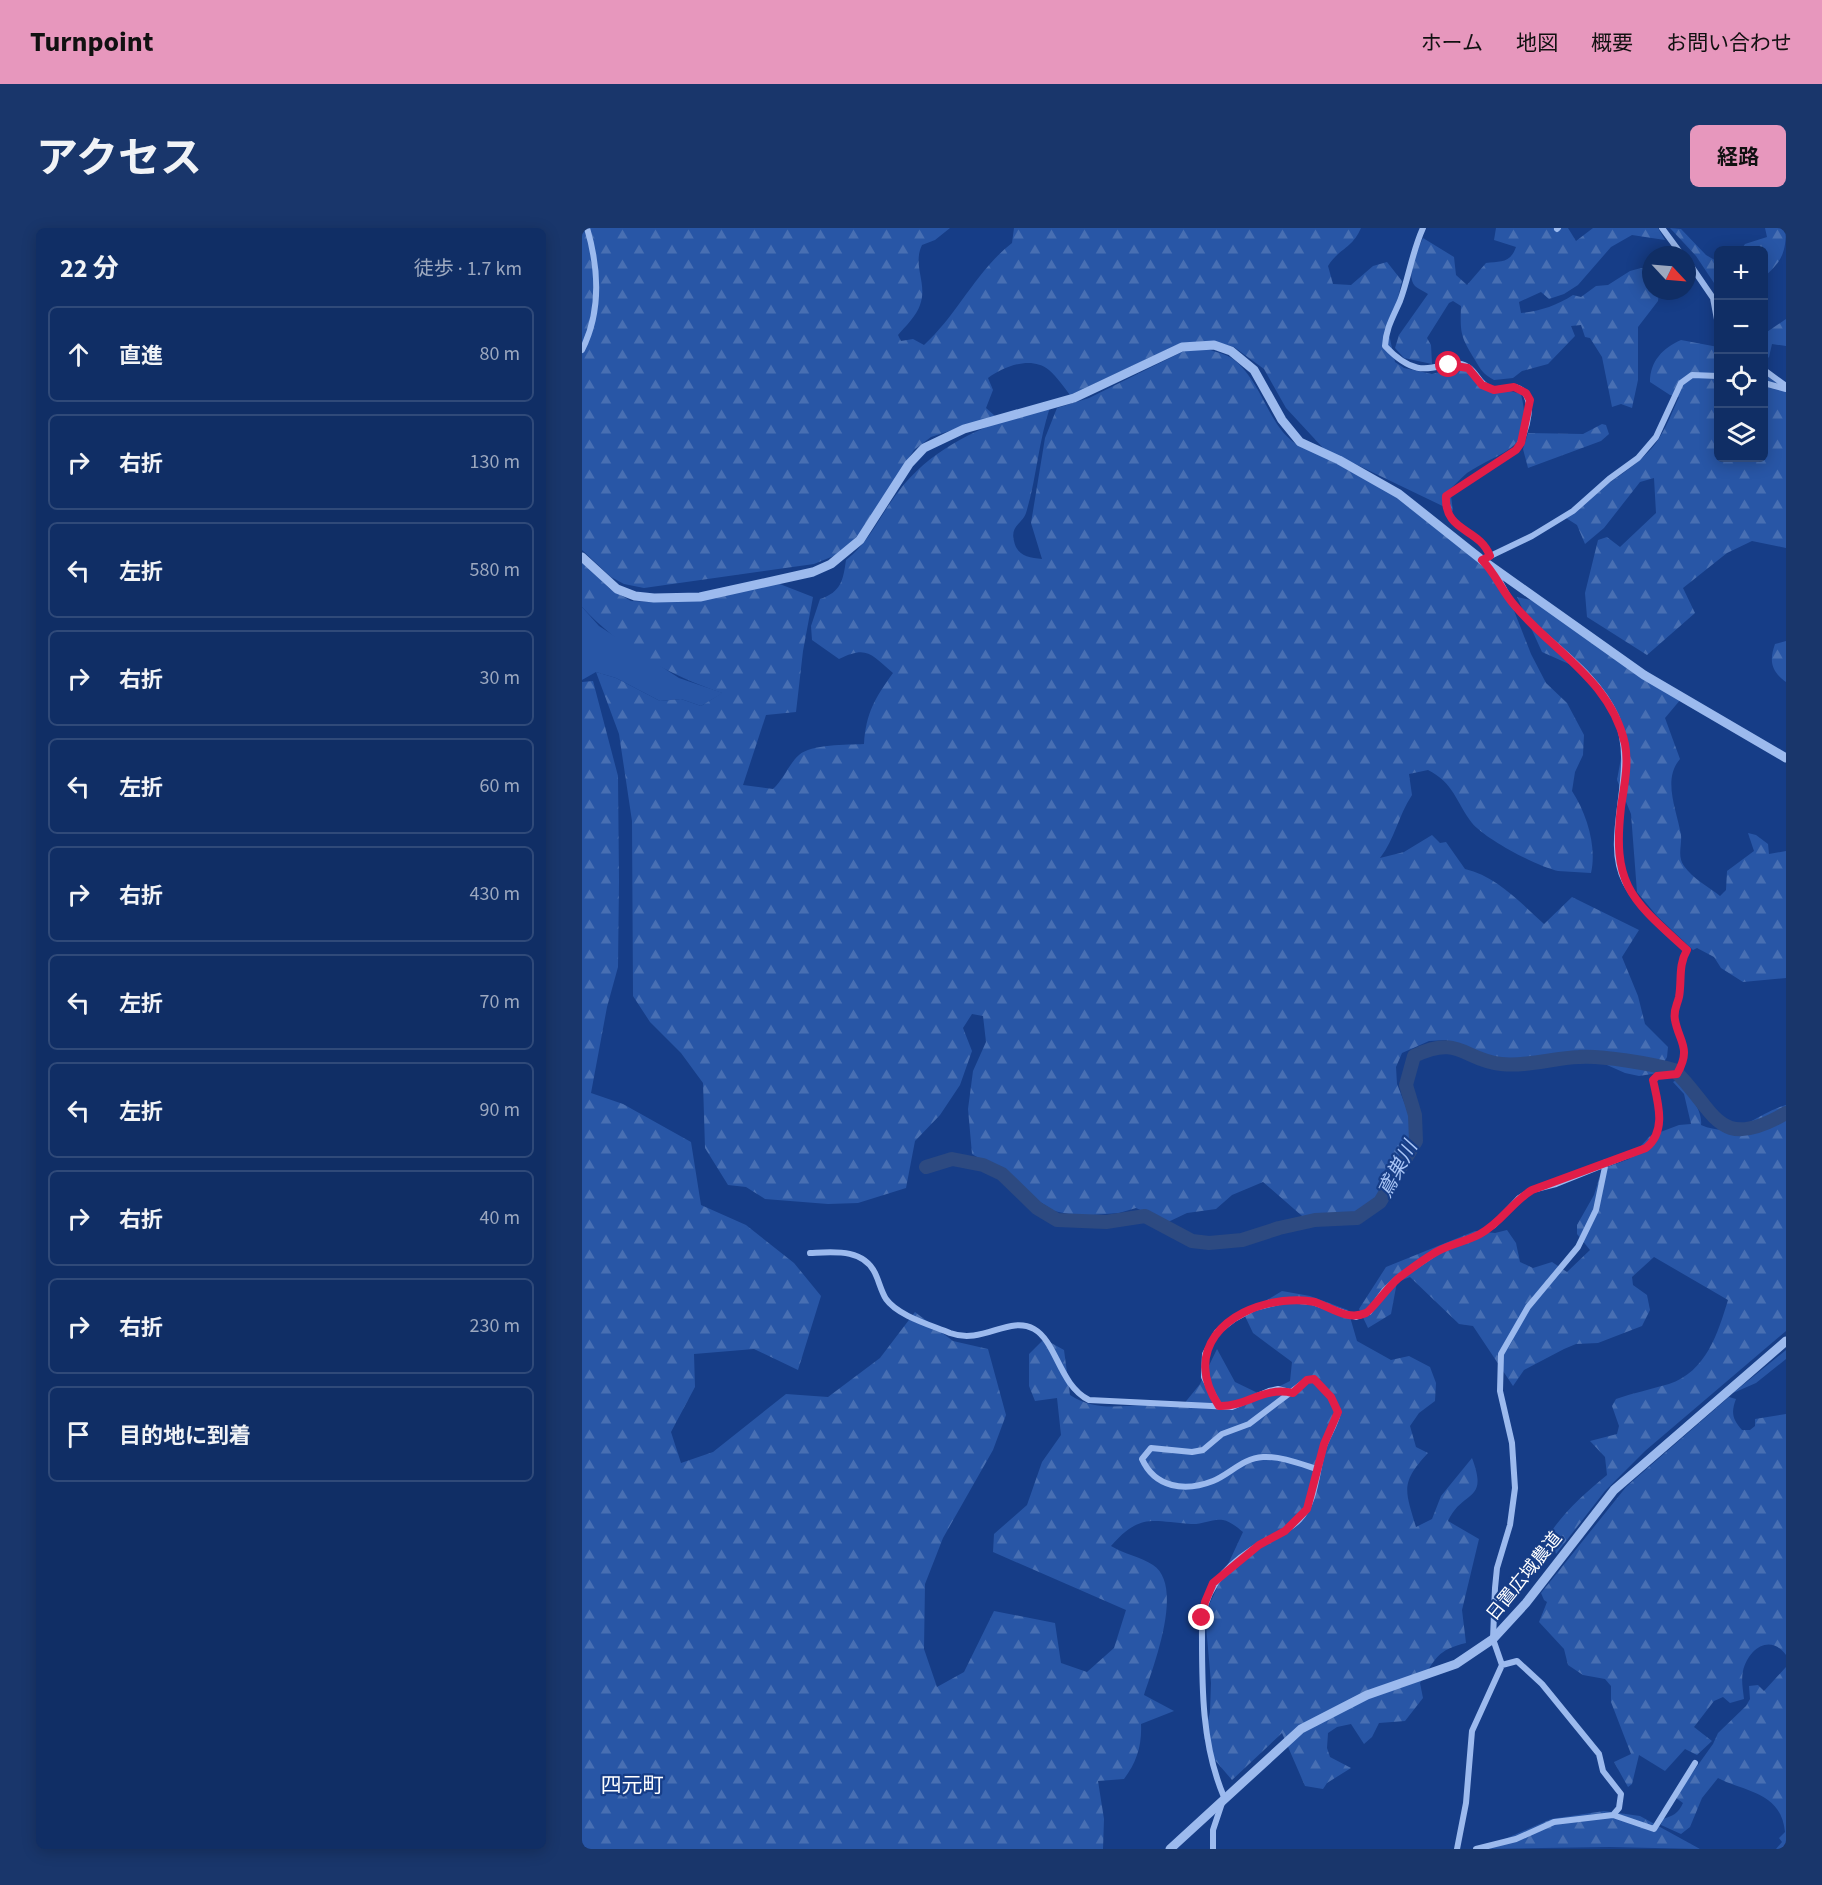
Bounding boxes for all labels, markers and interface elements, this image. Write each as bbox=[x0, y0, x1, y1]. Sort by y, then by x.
text: Turnpoint bbox=[30, 22, 154, 62]
text: ホーム bbox=[1421, 28, 1483, 58]
text: 地図 bbox=[1516, 28, 1558, 58]
text: 概要 bbox=[1591, 28, 1633, 58]
text: お問い合わせ bbox=[1666, 28, 1792, 58]
button: 経路 bbox=[1690, 125, 1786, 187]
text: アクセス bbox=[36, 129, 202, 189]
north arrow bbox=[1642, 246, 1696, 300]
map controls bbox=[1714, 246, 1768, 462]
button: + bbox=[1714, 246, 1768, 300]
text: 22 分 bbox=[60, 250, 119, 287]
text: 徒歩 · 1.7 km bbox=[414, 255, 522, 283]
button: − bbox=[1714, 300, 1768, 354]
icon: ahead bbox=[62, 338, 95, 371]
text: 直進 bbox=[119, 340, 163, 372]
text: 80 m bbox=[480, 340, 520, 368]
route start bbox=[1435, 351, 1461, 377]
button: locate bbox=[1714, 354, 1768, 408]
button: layers bbox=[1714, 408, 1768, 462]
icon: right bbox=[62, 446, 95, 479]
text: 右折 bbox=[119, 448, 163, 480]
text: 130 m bbox=[470, 448, 520, 476]
icon: left bbox=[62, 554, 95, 587]
text: 左折 bbox=[119, 556, 163, 588]
text: 580 m bbox=[470, 556, 520, 584]
icon: right bbox=[62, 662, 95, 695]
text: 右折 bbox=[119, 664, 163, 696]
text: 30 m bbox=[480, 664, 520, 692]
icon: left bbox=[62, 770, 95, 803]
text: 左折 bbox=[119, 772, 163, 804]
text: 60 m bbox=[480, 772, 520, 800]
icon: right bbox=[62, 878, 95, 911]
text: 右折 bbox=[119, 880, 163, 912]
text: 430 m bbox=[470, 880, 520, 908]
icon: left bbox=[62, 986, 95, 1019]
text: 左折 bbox=[119, 988, 163, 1020]
text: 70 m bbox=[480, 988, 520, 1016]
icon: left bbox=[62, 1094, 95, 1127]
text: 左折 bbox=[119, 1096, 163, 1128]
text: 90 m bbox=[480, 1096, 520, 1124]
water label: 鳶巣川 bbox=[1371, 1135, 1425, 1203]
icon: right bbox=[62, 1202, 95, 1235]
text: 右折 bbox=[119, 1204, 163, 1236]
text: 40 m bbox=[480, 1204, 520, 1232]
icon: right bbox=[62, 1310, 95, 1343]
text: 右折 bbox=[119, 1312, 163, 1344]
text: 230 m bbox=[470, 1312, 520, 1340]
icon: arrive bbox=[62, 1418, 95, 1451]
text: 目的地に到着 bbox=[119, 1420, 251, 1452]
street label: 日置広域農道 bbox=[1481, 1526, 1568, 1626]
route end bbox=[1188, 1604, 1214, 1630]
district label: 四元町 bbox=[601, 1770, 664, 1800]

